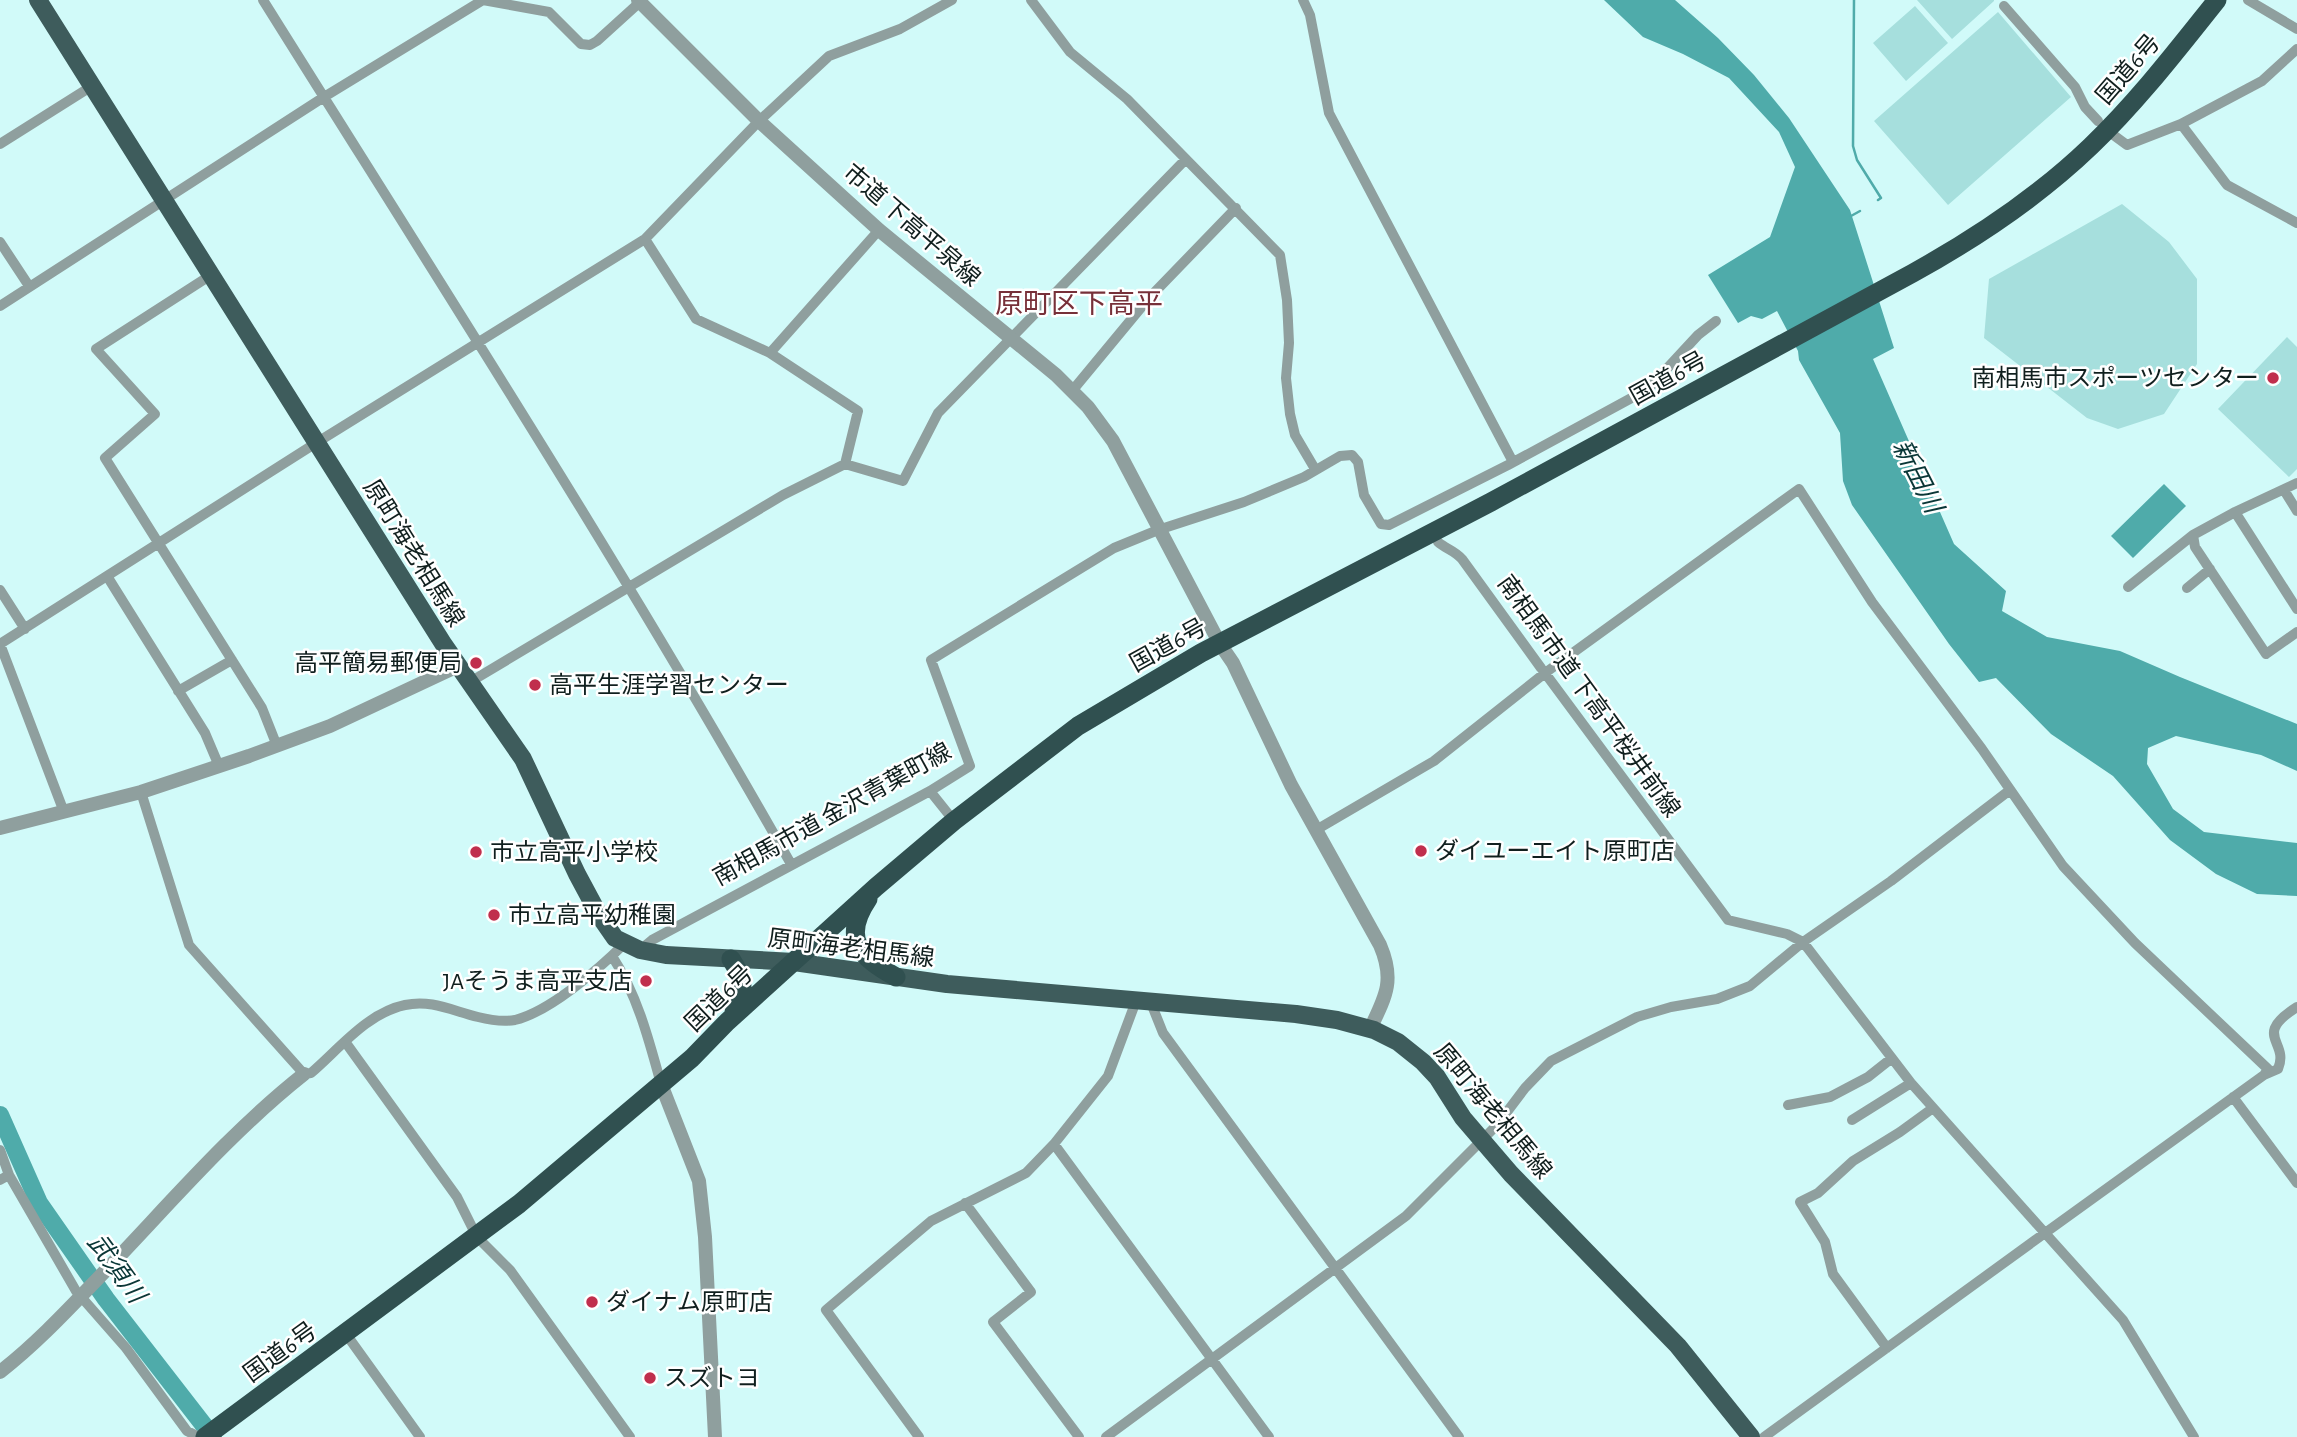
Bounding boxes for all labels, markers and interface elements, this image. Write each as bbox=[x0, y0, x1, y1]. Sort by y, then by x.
street label: 国道6号 bbox=[2091, 29, 2165, 109]
street label: 市道 下高平泉線 bbox=[839, 159, 985, 291]
district label: 原町区下高平 bbox=[995, 289, 1163, 319]
street label: 国道6号 bbox=[1625, 346, 1711, 410]
place label: 南相馬市スポーツセンター bbox=[1971, 365, 2259, 391]
marker: 南相馬市スポーツセンター bbox=[2265, 370, 2281, 386]
water label: 新田川 bbox=[1888, 435, 1949, 520]
street label: 原町海老相馬線 bbox=[358, 475, 470, 631]
street label: 南相馬市道 下高平桜井前線 bbox=[1493, 570, 1685, 822]
street label: 国道6号 bbox=[1125, 613, 1211, 677]
place label: 高平簡易郵便局 bbox=[294, 650, 462, 676]
marker: 高平簡易郵便局 bbox=[468, 655, 484, 671]
place label: 高平生涯学習センター bbox=[549, 672, 789, 698]
marker: 高平生涯学習センター bbox=[527, 677, 543, 693]
street label: 南相馬市道 金沢青葉町線 bbox=[709, 738, 955, 890]
place label: ダイユーエイト原町店 bbox=[1435, 838, 1675, 864]
place label: 市立高平小学校 bbox=[490, 839, 658, 865]
marker: ダイユーエイト原町店 bbox=[1413, 843, 1429, 859]
marker: 市立高平小学校 bbox=[468, 844, 484, 860]
place label: 市立高平幼稚園 bbox=[508, 902, 676, 928]
marker: 市立高平幼稚園 bbox=[486, 907, 502, 923]
street label: 原町海老相馬線 bbox=[766, 925, 936, 971]
street label: 国道6号 bbox=[680, 960, 758, 1036]
place label: JAそうま高平支店 bbox=[443, 968, 632, 994]
marker: JAそうま高平支店 bbox=[638, 973, 654, 989]
street label: 原町海老相馬線 bbox=[1429, 1038, 1557, 1184]
water label: 武須川 bbox=[83, 1229, 152, 1310]
place label: ダイナム原町店 bbox=[606, 1289, 773, 1315]
marker: ダイナム原町店 bbox=[584, 1294, 600, 1310]
street label: 国道6号 bbox=[239, 1317, 321, 1387]
place label: スズトヨ bbox=[664, 1365, 760, 1391]
marker: スズトヨ bbox=[642, 1370, 658, 1386]

